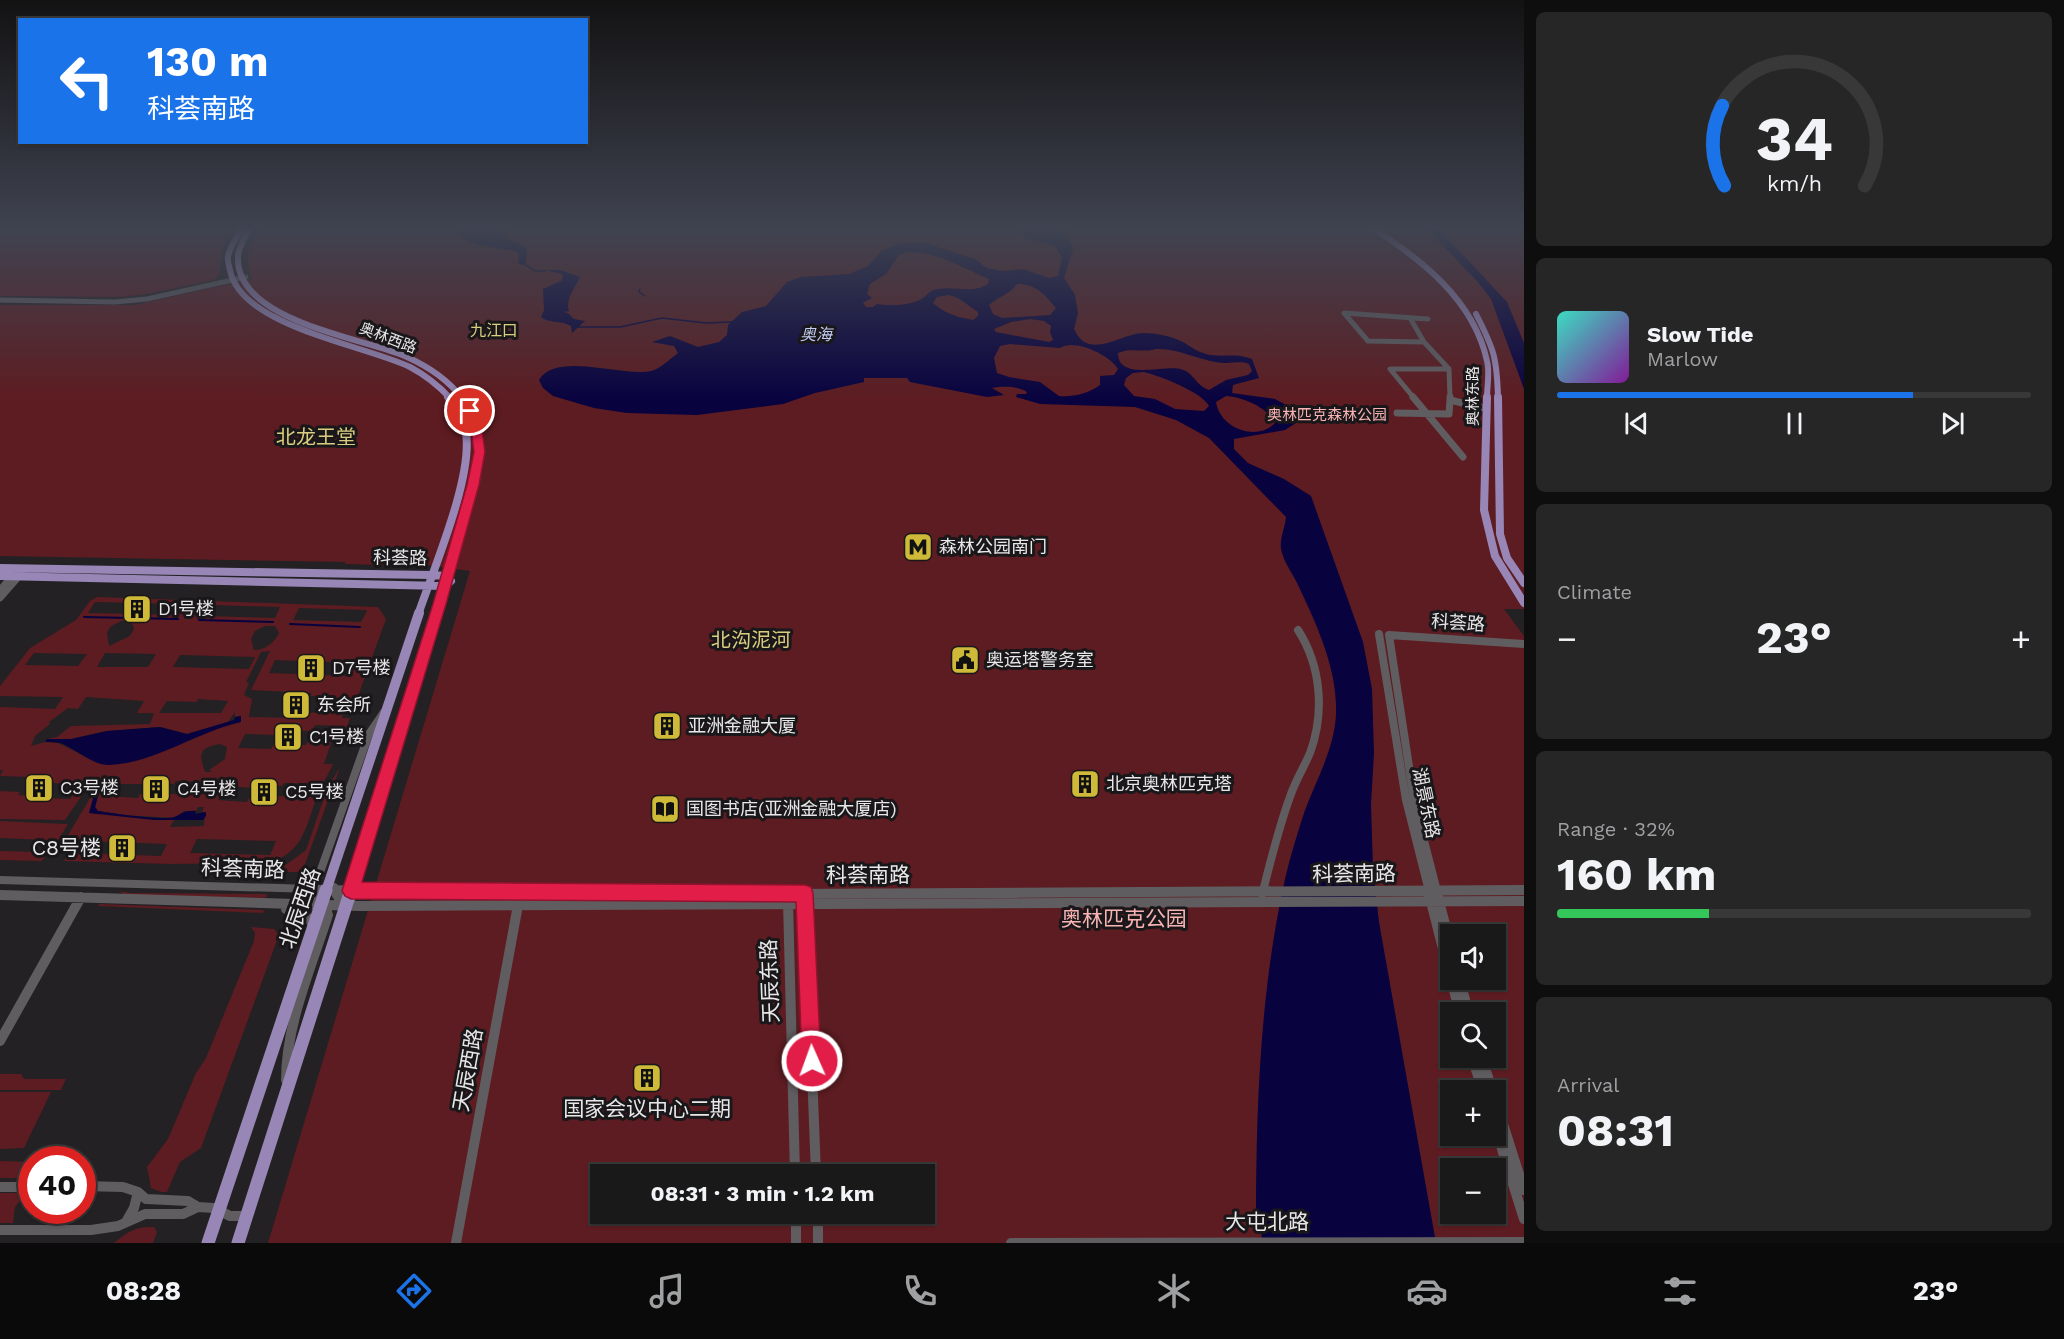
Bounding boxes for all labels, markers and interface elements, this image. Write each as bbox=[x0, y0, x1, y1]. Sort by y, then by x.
text: 130 m bbox=[147, 37, 269, 86]
icon: left bbox=[48, 42, 126, 120]
text: 科荟南路 bbox=[147, 93, 255, 125]
text: 34 bbox=[1755, 102, 1833, 175]
text: km/h bbox=[1766, 171, 1822, 196]
street label: 奥林西路 bbox=[357, 319, 419, 357]
district label: 九江口 bbox=[470, 321, 518, 340]
text: Slow Tide bbox=[1647, 322, 1754, 347]
water label: 奥海 bbox=[800, 325, 834, 344]
text: Marlow bbox=[1647, 347, 1718, 371]
street label: 奥林东路 bbox=[1464, 366, 1482, 426]
pin bbox=[444, 385, 495, 436]
icon: arrive bbox=[453, 394, 486, 427]
park label: 奥林匹克森林公园 bbox=[1267, 406, 1387, 424]
icon: previous bbox=[1620, 407, 1653, 440]
icon: pause bbox=[1778, 407, 1811, 440]
icon: next bbox=[1936, 407, 1969, 440]
district label: 北龙王堂 bbox=[276, 425, 356, 449]
metro station icon: 森林公园南门 bbox=[902, 531, 934, 563]
place label: 森林公园南门 bbox=[939, 536, 1047, 557]
street label: 科荟路 bbox=[373, 547, 427, 568]
text: Climate bbox=[1557, 580, 1632, 604]
building icon: D1号楼 bbox=[121, 593, 153, 625]
place label: D1号楼 bbox=[158, 598, 214, 619]
street label: 科荟路 bbox=[1430, 610, 1486, 635]
text: 23° bbox=[1756, 611, 1832, 664]
text: − bbox=[1557, 619, 1577, 658]
text: + bbox=[2011, 619, 2031, 658]
district label: 北沟泥河 bbox=[711, 628, 791, 652]
public building icon: 奥运塔警务室 bbox=[949, 644, 981, 676]
place label: 奥运塔警务室 bbox=[986, 649, 1094, 670]
building icon: D7号楼 bbox=[295, 652, 327, 684]
place label: D7号楼 bbox=[332, 657, 391, 678]
building icon: 东会所 bbox=[280, 689, 312, 721]
place label: 东会所 bbox=[317, 694, 371, 715]
building icon: 亚洲金融大厦 bbox=[651, 710, 683, 742]
place label: 亚洲金融大厦 bbox=[688, 715, 796, 736]
building icon: C1号楼 bbox=[272, 721, 304, 753]
place label: C1号楼 bbox=[309, 726, 364, 747]
street label: 湖景东路 bbox=[1409, 765, 1444, 840]
building icon: 北京奥林匹克塔 bbox=[1069, 768, 1101, 800]
building icon: C3号楼 bbox=[23, 772, 55, 804]
building icon: C4号楼 bbox=[140, 773, 172, 805]
place label: 北京奥林匹克塔 bbox=[1106, 773, 1232, 794]
building icon: C5号楼 bbox=[248, 776, 280, 808]
place label: C3号楼 bbox=[60, 777, 119, 798]
place label: C4号楼 bbox=[177, 778, 236, 799]
place label: C5号楼 bbox=[285, 781, 344, 802]
library icon: 国图书店(亚洲金融大厦店) bbox=[649, 793, 681, 825]
place label: 国图书店(亚洲金融大厦店) bbox=[686, 798, 897, 819]
text: Range · 32% bbox=[1557, 817, 1675, 841]
building icon: C8号楼 bbox=[106, 832, 138, 864]
place label: C8号楼 bbox=[32, 835, 101, 860]
text: 160 km bbox=[1557, 848, 1716, 901]
street label: 科荟南路 bbox=[201, 855, 285, 882]
street label: 科荟南路 bbox=[1312, 860, 1396, 887]
street label: 科荟南路 bbox=[826, 862, 910, 887]
street label: 北辰西路 bbox=[274, 864, 325, 952]
park label: 奥林匹克公园 bbox=[1061, 906, 1187, 931]
map controls bbox=[1440, 924, 1506, 1224]
button: sound bbox=[1440, 924, 1506, 990]
street label: 天辰东路 bbox=[756, 939, 783, 1023]
button: search bbox=[1440, 1002, 1506, 1068]
street label: 天辰西路 bbox=[448, 1026, 487, 1113]
position arrow bbox=[780, 1029, 844, 1093]
building icon: 国家会议中心二期 bbox=[631, 1062, 663, 1094]
text: Arrival bbox=[1557, 1073, 1619, 1097]
button: + bbox=[1440, 1080, 1506, 1146]
place label: 国家会议中心二期 bbox=[563, 1096, 731, 1121]
text: 08:31 bbox=[1557, 1104, 1674, 1157]
speed limit sign: 40 bbox=[18, 1146, 96, 1224]
button: − bbox=[1440, 1158, 1506, 1224]
text: 08:31 · 3 min · 1.2 km bbox=[651, 1181, 874, 1206]
street label: 大屯北路 bbox=[1225, 1209, 1309, 1234]
icon: directions bbox=[393, 1270, 435, 1312]
icon: music bbox=[646, 1270, 688, 1312]
icon: phone bbox=[899, 1270, 941, 1312]
icon: climate bbox=[1153, 1270, 1195, 1312]
icon: car bbox=[1406, 1270, 1448, 1312]
icon: filters bbox=[1659, 1270, 1701, 1312]
text: 08:28 bbox=[106, 1275, 181, 1307]
text: 23° bbox=[1913, 1275, 1958, 1307]

